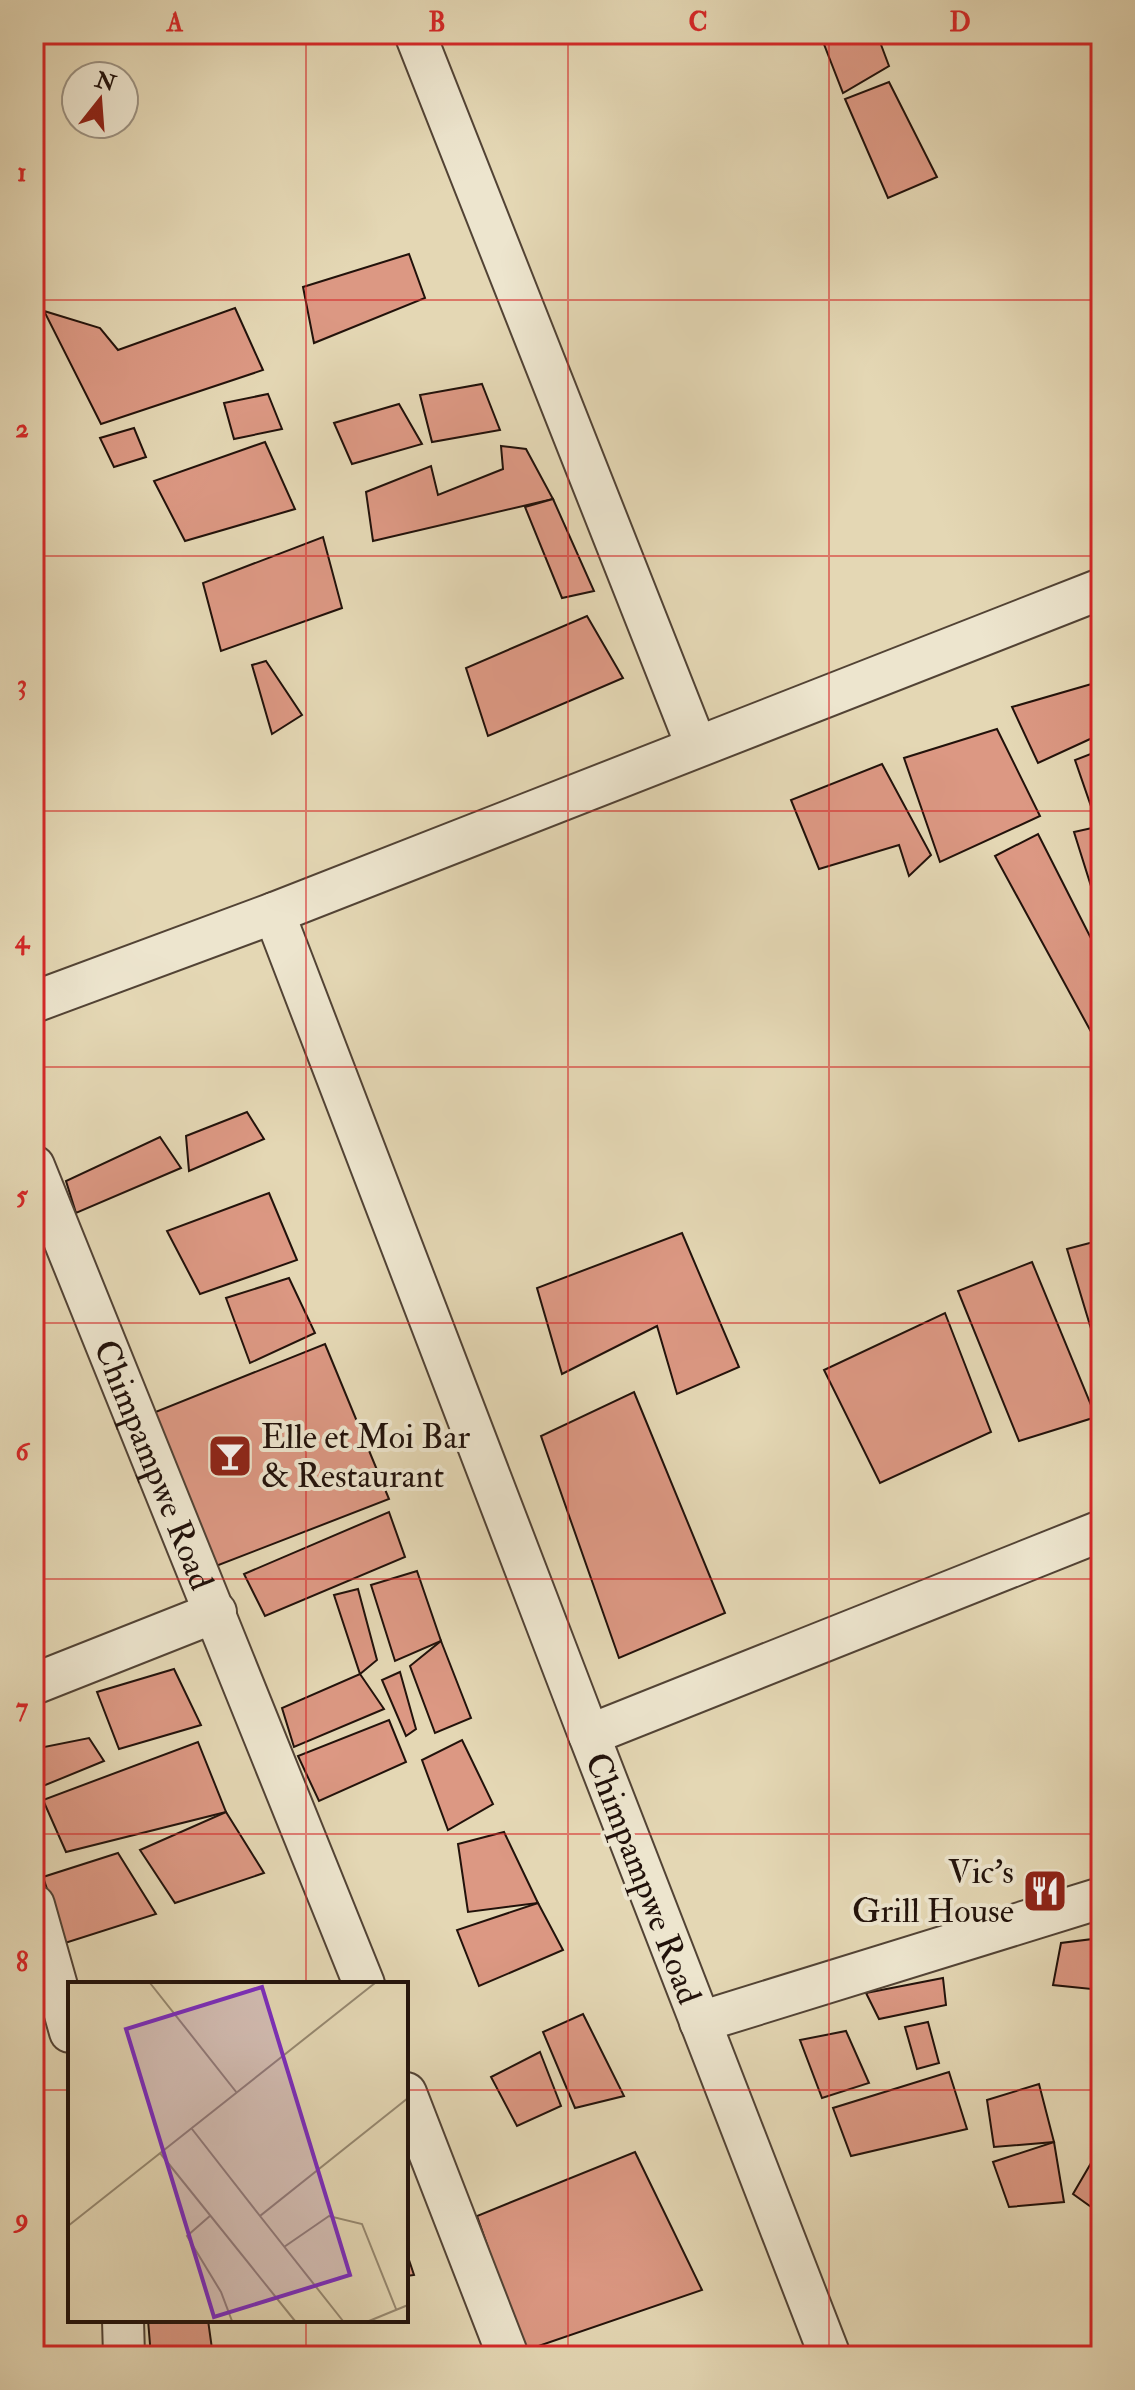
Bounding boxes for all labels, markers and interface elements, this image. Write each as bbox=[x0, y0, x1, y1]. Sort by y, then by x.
text: A bbox=[166, 7, 184, 39]
text: B bbox=[428, 7, 446, 39]
text: C bbox=[688, 7, 708, 39]
text: D bbox=[949, 7, 971, 39]
north arrow bbox=[60, 60, 140, 140]
text: N bbox=[91, 65, 119, 98]
text: 1 bbox=[17, 157, 27, 189]
text: 2 bbox=[15, 413, 29, 445]
text: 3 bbox=[17, 669, 27, 701]
text: 4 bbox=[14, 924, 31, 956]
text: 5 bbox=[16, 1180, 28, 1212]
street label: Chimpampwe Road bbox=[83, 1334, 223, 1597]
place label: Elle et Moi Bar & Restaurant bbox=[261, 1416, 471, 1498]
bar icon: Elle et Moi Bar & Restaurant bbox=[206, 1432, 254, 1480]
text: 6 bbox=[15, 1436, 30, 1468]
text: 7 bbox=[16, 1692, 28, 1724]
street label: Chimpampwe Road bbox=[575, 1747, 710, 2010]
place label: Vic's Grill House bbox=[852, 1851, 1014, 1933]
restaurant icon: Vic's Grill House bbox=[1021, 1867, 1069, 1915]
text: 8 bbox=[16, 1947, 28, 1979]
inset map bbox=[68, 1982, 408, 2322]
text: 9 bbox=[12, 2203, 29, 2235]

